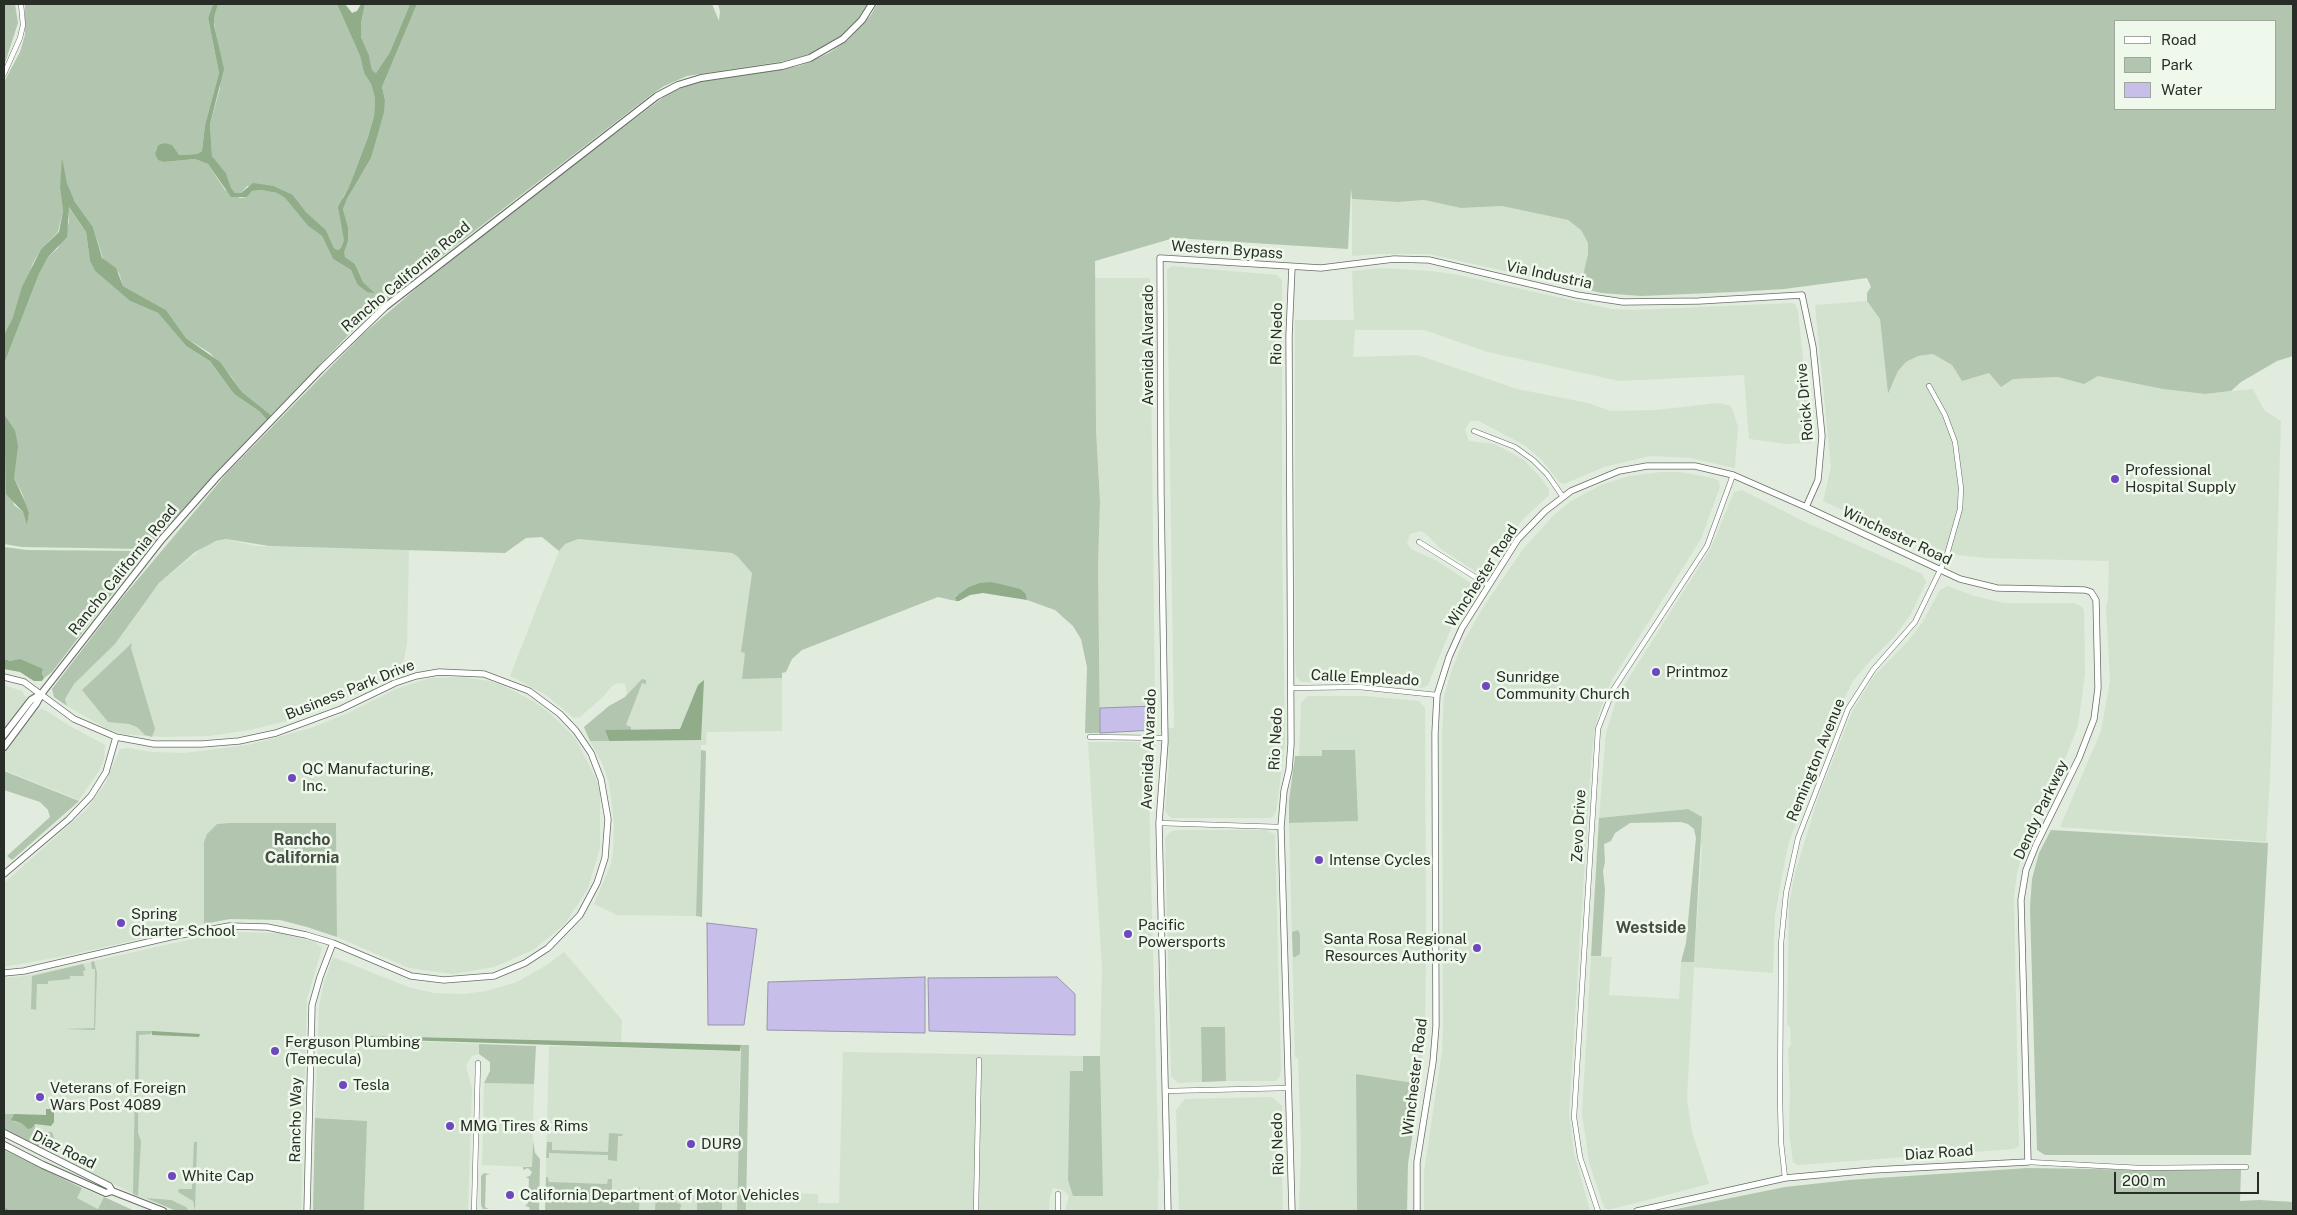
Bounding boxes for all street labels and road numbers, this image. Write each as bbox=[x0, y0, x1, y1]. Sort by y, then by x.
street label: Rancho California Road bbox=[338, 218, 474, 336]
street label: Western Bypass bbox=[1170, 237, 1284, 263]
street label: Via Industria bbox=[1504, 257, 1594, 293]
street label: Avenida Alvarado bbox=[1139, 285, 1157, 405]
street label: Rio Nedo bbox=[1267, 302, 1287, 366]
street label: Roick Drive bbox=[1793, 362, 1817, 442]
street label: Rancho California Road bbox=[65, 501, 181, 639]
street label: Winchester Road bbox=[1839, 503, 1955, 569]
street label: Winchester Road bbox=[1442, 521, 1522, 631]
street label: Business Park Drive bbox=[283, 656, 417, 724]
street label: Calle Empleado bbox=[1310, 666, 1420, 690]
street label: Avenida Alvarado bbox=[1138, 688, 1160, 810]
street label: Remington Avenue bbox=[1783, 696, 1849, 824]
street label: Rio Nedo bbox=[1265, 707, 1287, 771]
street label: Dendy Parkway bbox=[2010, 757, 2072, 863]
street label: Zevo Drive bbox=[1568, 789, 1590, 863]
street label: Winchester Road bbox=[1399, 1017, 1431, 1137]
street label: Rancho Way bbox=[286, 1077, 306, 1163]
street label: Rio Nedo bbox=[1268, 1112, 1288, 1176]
street label: Diaz Road bbox=[29, 1127, 99, 1173]
street label: Diaz Road bbox=[1904, 1142, 1974, 1164]

